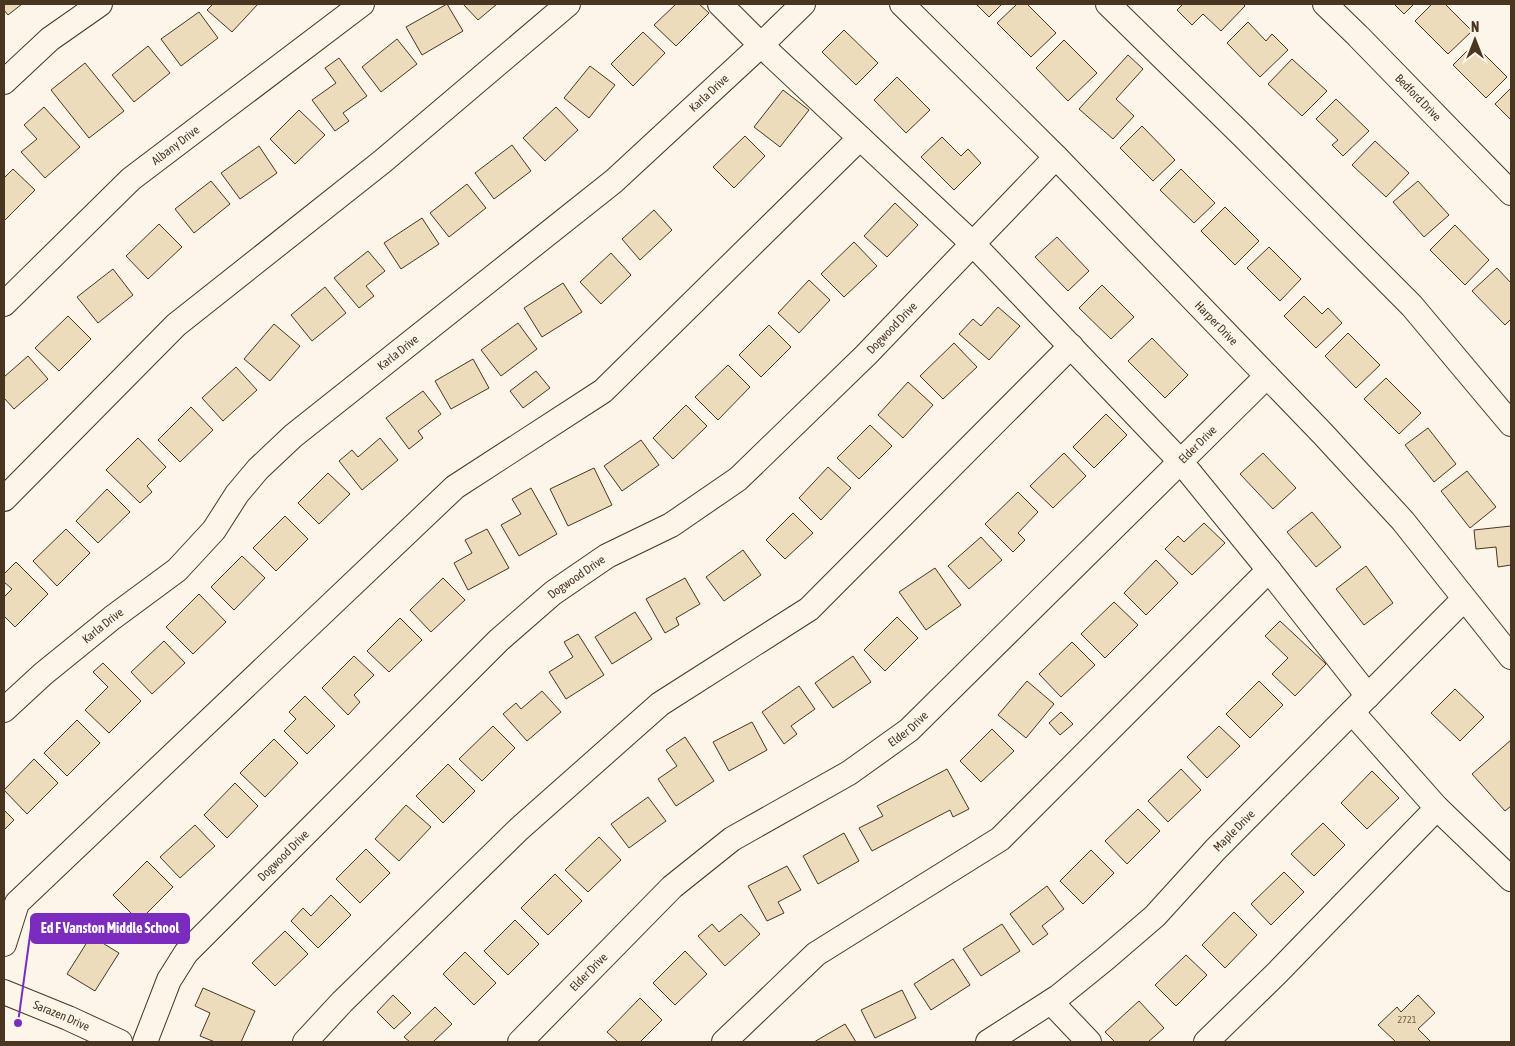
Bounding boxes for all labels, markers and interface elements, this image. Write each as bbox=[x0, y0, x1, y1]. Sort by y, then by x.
north arrow bbox=[1450, 15, 1500, 65]
text: N bbox=[1471, 19, 1479, 35]
street label: Bedford Drive bbox=[1392, 71, 1444, 124]
street label: Karla Drive bbox=[686, 72, 732, 115]
street label: Albany Drive bbox=[149, 123, 202, 168]
street label: Harper Drive bbox=[1192, 298, 1241, 348]
street label: Dogwood Drive bbox=[864, 299, 920, 357]
street label: Karla Drive bbox=[375, 332, 422, 373]
street label: Elder Drive bbox=[1176, 423, 1220, 466]
street label: Dogwood Drive bbox=[545, 552, 608, 602]
street label: Karla Drive bbox=[79, 605, 126, 646]
street label: Elder Drive bbox=[885, 708, 931, 750]
street label: Maple Drive bbox=[1211, 807, 1258, 854]
street label: Dogwood Drive bbox=[255, 827, 312, 884]
callout: Ed F Vanston Middle School bbox=[31, 914, 189, 943]
text: Ed F Vanston Middle School bbox=[41, 920, 179, 936]
street label: Elder Drive bbox=[567, 950, 610, 994]
street label: Sarazen Drive bbox=[31, 998, 92, 1034]
house number: 2721 bbox=[1398, 1014, 1417, 1025]

